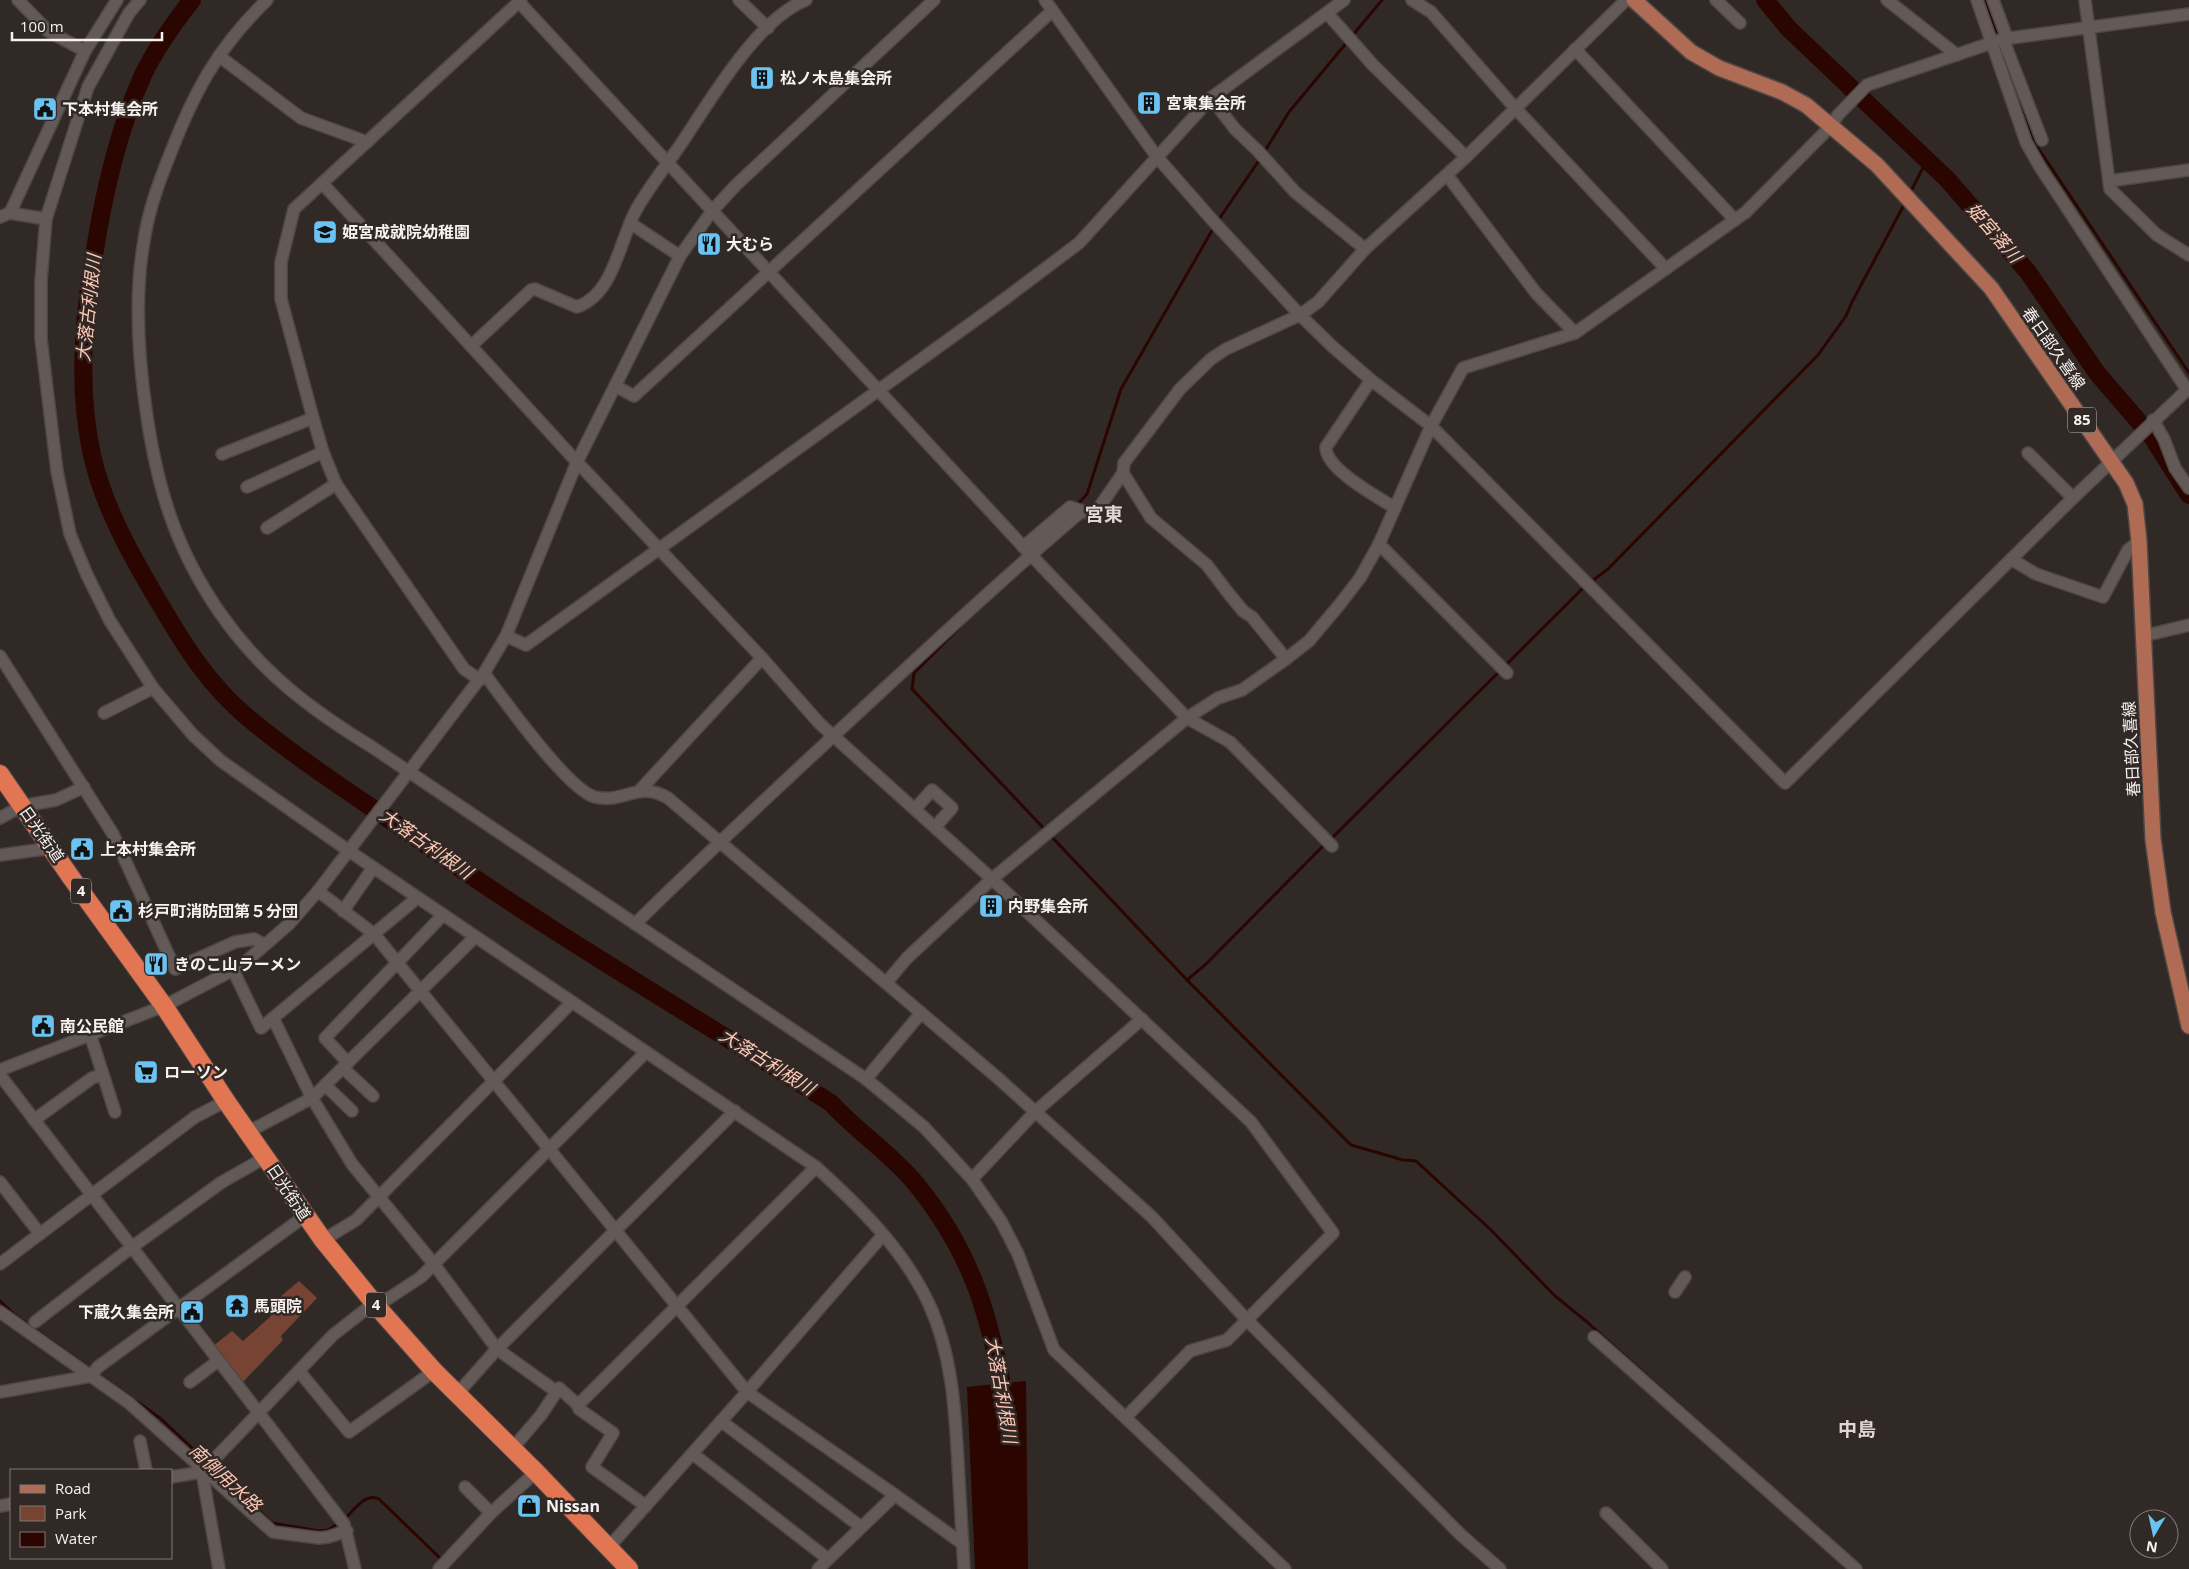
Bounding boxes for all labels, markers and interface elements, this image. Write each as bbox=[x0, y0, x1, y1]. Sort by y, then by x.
scale bar bbox=[12, 10, 162, 42]
text: 100 m bbox=[20, 16, 64, 36]
building icon: 松ノ木島集会所 bbox=[749, 65, 775, 91]
place label: 松ノ木島集会所 bbox=[780, 67, 892, 89]
building icon: 宮東集会所 bbox=[1136, 90, 1162, 116]
place label: 宮東集会所 bbox=[1166, 92, 1246, 114]
public building icon: 下本村集会所 bbox=[32, 96, 58, 122]
place label: 下本村集会所 bbox=[62, 98, 158, 120]
water label: 姫宮落川 bbox=[1962, 197, 2029, 269]
school or university icon: 姫宮成就院幼稚園 bbox=[312, 219, 338, 245]
place label: 姫宮成就院幼稚園 bbox=[342, 221, 470, 243]
restaurant icon: 大むら bbox=[696, 231, 722, 257]
place label: 大むら bbox=[726, 233, 774, 255]
water label: 大落古利根川 bbox=[70, 251, 106, 363]
street label: 春日部久喜線 bbox=[2017, 302, 2091, 394]
road number: 85 bbox=[2068, 408, 2096, 432]
district label: 宮東 bbox=[1085, 501, 1123, 527]
street label: 春日部久喜線 bbox=[2118, 700, 2144, 798]
street label: 日光街道 bbox=[15, 801, 69, 867]
water label: 大落古利根川 bbox=[375, 802, 479, 885]
public building icon: 上本村集会所 bbox=[69, 836, 95, 862]
place label: 上本村集会所 bbox=[100, 838, 196, 860]
road number: 4 bbox=[71, 878, 91, 904]
building icon: 内野集会所 bbox=[978, 893, 1004, 919]
place label: 内野集会所 bbox=[1008, 895, 1088, 917]
public building icon: 杉戸町消防団第５分団 bbox=[108, 898, 134, 924]
place label: 杉戸町消防団第５分団 bbox=[138, 900, 298, 922]
restaurant icon: きのこ山ラーメン bbox=[143, 951, 169, 977]
place label: きのこ山ラーメン bbox=[174, 953, 301, 975]
public building icon: 南公民館 bbox=[30, 1013, 56, 1039]
place label: 南公民館 bbox=[60, 1015, 124, 1037]
water label: 大落古利根川 bbox=[715, 1022, 821, 1101]
supermarket icon: ローソン bbox=[133, 1059, 159, 1085]
place label: ローソン bbox=[164, 1061, 228, 1083]
street label: 日光街道 bbox=[262, 1159, 316, 1225]
road number: 4 bbox=[366, 1292, 386, 1318]
temple icon: 馬頭院 bbox=[224, 1293, 250, 1319]
place label: 馬頭院 bbox=[254, 1295, 302, 1317]
public building icon: 下蔵久集会所 bbox=[179, 1299, 205, 1325]
place label: 下蔵久集会所 bbox=[78, 1301, 174, 1323]
water label: 大落古利根川 bbox=[981, 1335, 1024, 1447]
district label: 中島 bbox=[1838, 1416, 1876, 1442]
water label: 南側用水路 bbox=[185, 1438, 268, 1518]
legend bbox=[10, 1469, 172, 1559]
text: Road bbox=[55, 1478, 91, 1498]
shop icon: Nissan bbox=[516, 1493, 542, 1519]
place label: Nissan bbox=[546, 1495, 600, 1517]
text: Park bbox=[55, 1503, 86, 1523]
north arrow bbox=[2129, 1509, 2179, 1559]
text: Water bbox=[55, 1528, 97, 1548]
text: N bbox=[2145, 1537, 2159, 1558]

